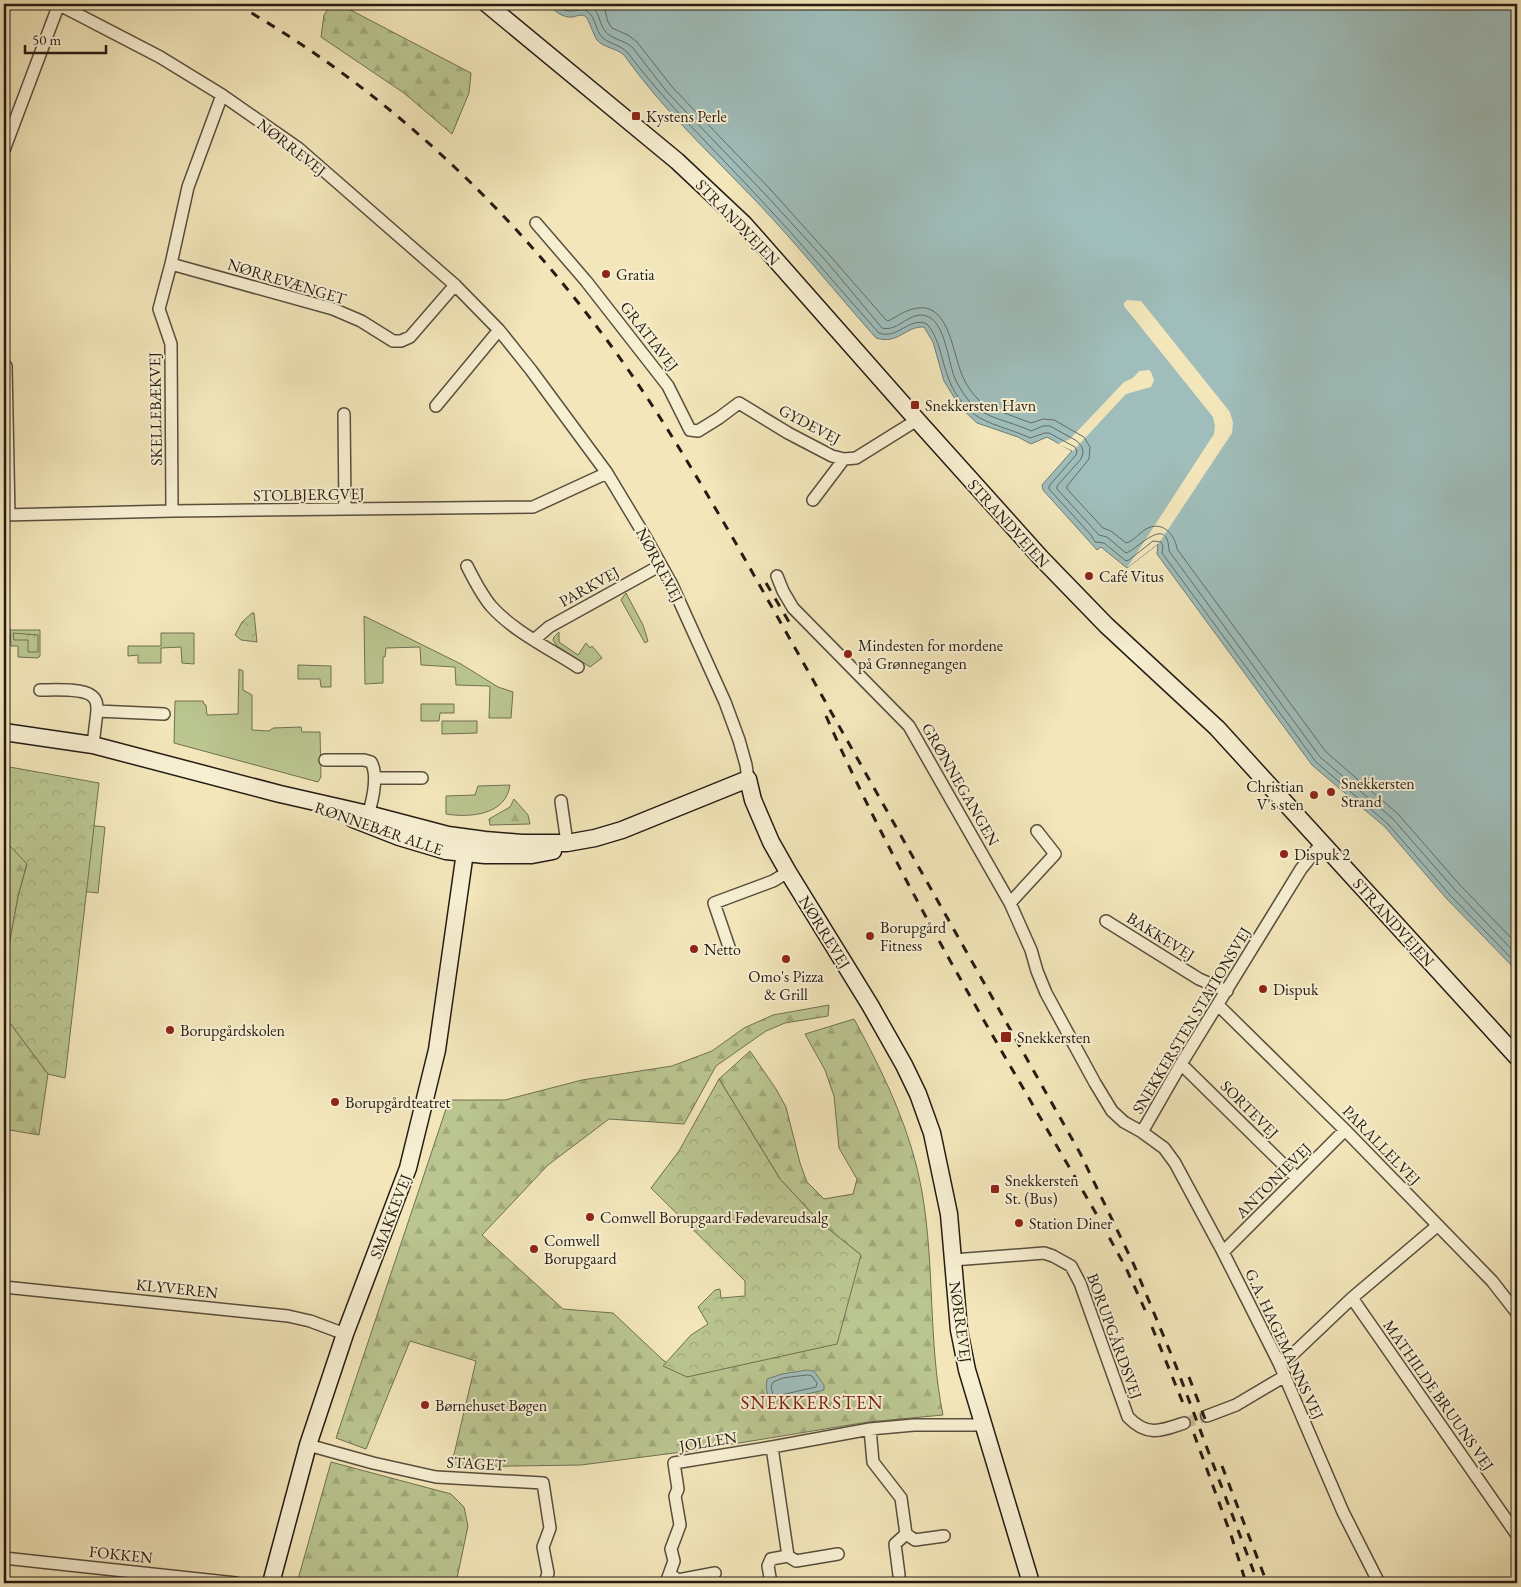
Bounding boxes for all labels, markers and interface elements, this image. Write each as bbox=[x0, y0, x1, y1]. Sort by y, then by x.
scale bar bbox=[25, 22, 106, 54]
text: 50 m bbox=[32, 30, 61, 49]
place label: Kystens Perle bbox=[646, 106, 727, 127]
marker: Kystens Perle bbox=[630, 110, 642, 122]
street label: NØRREVEJ bbox=[253, 114, 331, 181]
street label: STRANDVEJEN bbox=[691, 175, 784, 270]
street label: NØRREVÆNGET bbox=[225, 253, 349, 310]
place label: Gratia bbox=[616, 264, 655, 285]
marker: Gratia bbox=[600, 268, 612, 280]
street label: GRATIAVEJ bbox=[616, 297, 684, 376]
street label: SKELLEBÆKVEJ bbox=[144, 352, 167, 466]
place label: Snekkersten Havn bbox=[925, 395, 1037, 416]
street label: GYDEVEJ bbox=[775, 399, 844, 449]
marker: Snekkersten Havn bbox=[909, 399, 921, 411]
street label: STRANDVEJEN bbox=[963, 475, 1054, 572]
street label: STOLBJERGVEJ bbox=[253, 483, 365, 506]
street label: NØRREVEJ bbox=[631, 524, 688, 606]
street label: PARKVEJ bbox=[555, 561, 623, 612]
place label: Café Vitus bbox=[1099, 566, 1164, 587]
marker: Café Vitus bbox=[1083, 570, 1095, 582]
place label: Mindesten for mordene på Grønnegangen bbox=[858, 635, 1003, 674]
marker: Mindesten for mordene på Grønnegangen bbox=[842, 648, 854, 660]
street label: GRØNNEGANGEN bbox=[917, 719, 1004, 850]
place label: Snekkersten Strand bbox=[1341, 773, 1415, 812]
place label: Christian V's sten bbox=[1246, 776, 1305, 815]
marker: Snekkersten Strand bbox=[1325, 786, 1337, 798]
marker: Christian V's sten bbox=[1308, 789, 1320, 801]
street label: RØNNEBÆR ALLE bbox=[312, 797, 446, 860]
place label: Dispuk 2 bbox=[1294, 844, 1351, 865]
marker: Dispuk 2 bbox=[1278, 848, 1290, 860]
street label: STRANDVEJEN bbox=[1348, 874, 1439, 971]
street label: NØRREVEJ bbox=[794, 892, 855, 973]
street label: BAKKEVEJ bbox=[1123, 907, 1199, 966]
place label: Borupgård Fitness bbox=[880, 917, 947, 956]
street label: SNEKKERSTEN STATIONSVEJ bbox=[1127, 923, 1256, 1118]
marker: Borupgård Fitness bbox=[864, 930, 876, 942]
place label: Netto bbox=[704, 939, 741, 960]
marker: Netto bbox=[688, 943, 700, 955]
marker: Omo's Pizza & Grill bbox=[780, 953, 792, 965]
place label: Omo's Pizza & Grill bbox=[748, 966, 824, 1005]
place label: Dispuk bbox=[1273, 979, 1319, 1000]
marker: Dispuk bbox=[1257, 983, 1269, 995]
place label: Borupgårdskolen bbox=[180, 1020, 286, 1041]
marker: Borupgårdskolen bbox=[164, 1024, 176, 1036]
place label: Snekkersten bbox=[1017, 1027, 1091, 1048]
marker: Snekkersten bbox=[999, 1030, 1013, 1044]
street label: SORTEVEJ bbox=[1216, 1076, 1283, 1143]
place label: Borupgårdteatret bbox=[345, 1092, 450, 1113]
marker: Borupgårdteatret bbox=[329, 1096, 341, 1108]
street label: PARALLELVEJ bbox=[1338, 1101, 1425, 1190]
street label: ANTONIEVEJ bbox=[1230, 1138, 1316, 1223]
place label: Snekkersten St. (Bus) bbox=[1005, 1170, 1079, 1209]
street label: SMAKKEVEJ bbox=[365, 1171, 416, 1261]
marker: Snekkersten St. (Bus) bbox=[989, 1183, 1001, 1195]
place label: Comwell Borupgaard Fødevareudsalg bbox=[600, 1207, 829, 1228]
marker: Comwell Borupgaard Fødevareudsalg bbox=[584, 1211, 596, 1223]
place label: Station Diner bbox=[1029, 1213, 1113, 1234]
marker: Station Diner bbox=[1013, 1217, 1025, 1229]
place label: Comwell Borupgaard bbox=[544, 1230, 617, 1269]
marker: Comwell Borupgaard bbox=[528, 1243, 540, 1255]
street label: G.A. HAGEMANNS VEJ bbox=[1240, 1265, 1329, 1423]
street label: BORUPGÅRDSVEJ bbox=[1082, 1270, 1147, 1402]
street label: KLYVEREN bbox=[135, 1274, 219, 1303]
street label: NØRREVEJ bbox=[944, 1280, 977, 1364]
street label: MATHILDE BRUUNS VEJ bbox=[1378, 1316, 1499, 1475]
district label: SNEKKERSTEN bbox=[740, 1390, 884, 1415]
place label: Børnehuset Bøgen bbox=[435, 1395, 548, 1416]
marker: Børnehuset Bøgen bbox=[419, 1399, 431, 1411]
street label: JOLLEN bbox=[676, 1427, 739, 1457]
street label: STAGET bbox=[446, 1451, 506, 1476]
street label: FOKKEN bbox=[88, 1541, 154, 1568]

